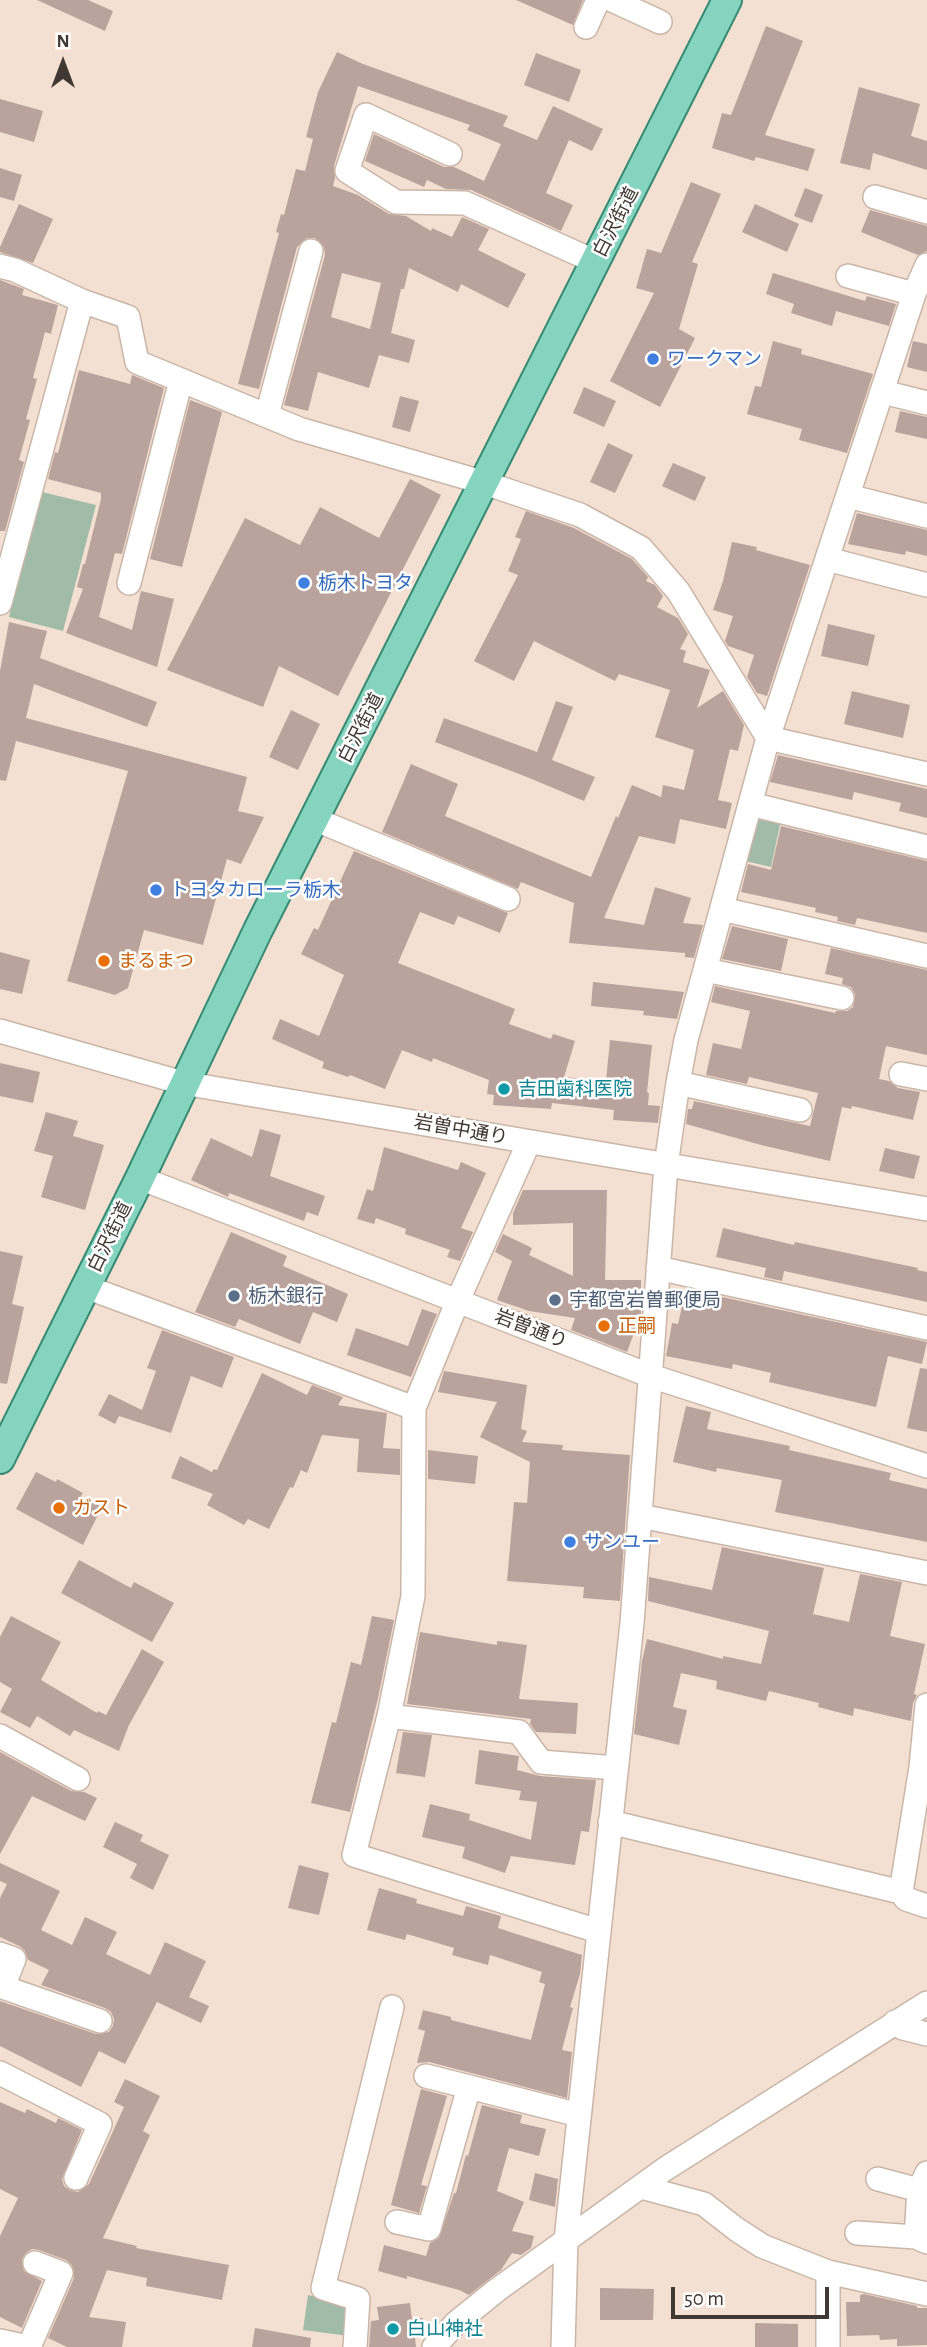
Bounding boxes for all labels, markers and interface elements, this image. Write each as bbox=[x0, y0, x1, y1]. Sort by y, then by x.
north arrow bbox=[28, 28, 98, 98]
text: N bbox=[56, 32, 70, 51]
street label: 白沢街道 bbox=[589, 183, 643, 261]
place label: ワークマン bbox=[667, 348, 762, 370]
marker: ワークマン bbox=[645, 351, 661, 367]
place label: 栃木トヨタ bbox=[318, 572, 413, 594]
marker: 栃木トヨタ bbox=[296, 575, 312, 591]
street label: 白沢街道 bbox=[334, 689, 388, 767]
place label: トヨタカローラ栃木 bbox=[170, 879, 341, 901]
marker: トヨタカローラ栃木 bbox=[148, 882, 164, 898]
place label: まるまつ bbox=[118, 950, 194, 972]
marker: まるまつ bbox=[96, 953, 112, 969]
place label: 吉田歯科医院 bbox=[518, 1078, 632, 1100]
marker: 吉田歯科医院 bbox=[496, 1081, 512, 1097]
street label: 岩曽中通り bbox=[412, 1111, 510, 1149]
street label: 白沢街道 bbox=[83, 1198, 137, 1276]
place label: 栃木銀行 bbox=[248, 1285, 324, 1307]
marker: 栃木銀行 bbox=[226, 1288, 242, 1304]
place label: 宇都宮岩曽郵便局 bbox=[569, 1289, 721, 1311]
marker: 宇都宮岩曽郵便局 bbox=[547, 1292, 563, 1308]
street label: 岩曽通り bbox=[491, 1305, 571, 1353]
place label: 正嗣 bbox=[618, 1315, 656, 1337]
marker: 正嗣 bbox=[596, 1318, 612, 1334]
place label: ガスト bbox=[73, 1497, 130, 1519]
marker: ガスト bbox=[51, 1500, 67, 1516]
place label: サンユー bbox=[584, 1531, 660, 1553]
marker: サンユー bbox=[562, 1534, 578, 1550]
scale bar bbox=[675, 2274, 832, 2318]
text: 50 m bbox=[684, 2288, 724, 2309]
place label: 白山神社 bbox=[407, 2318, 483, 2340]
marker: 白山神社 bbox=[385, 2321, 401, 2337]

